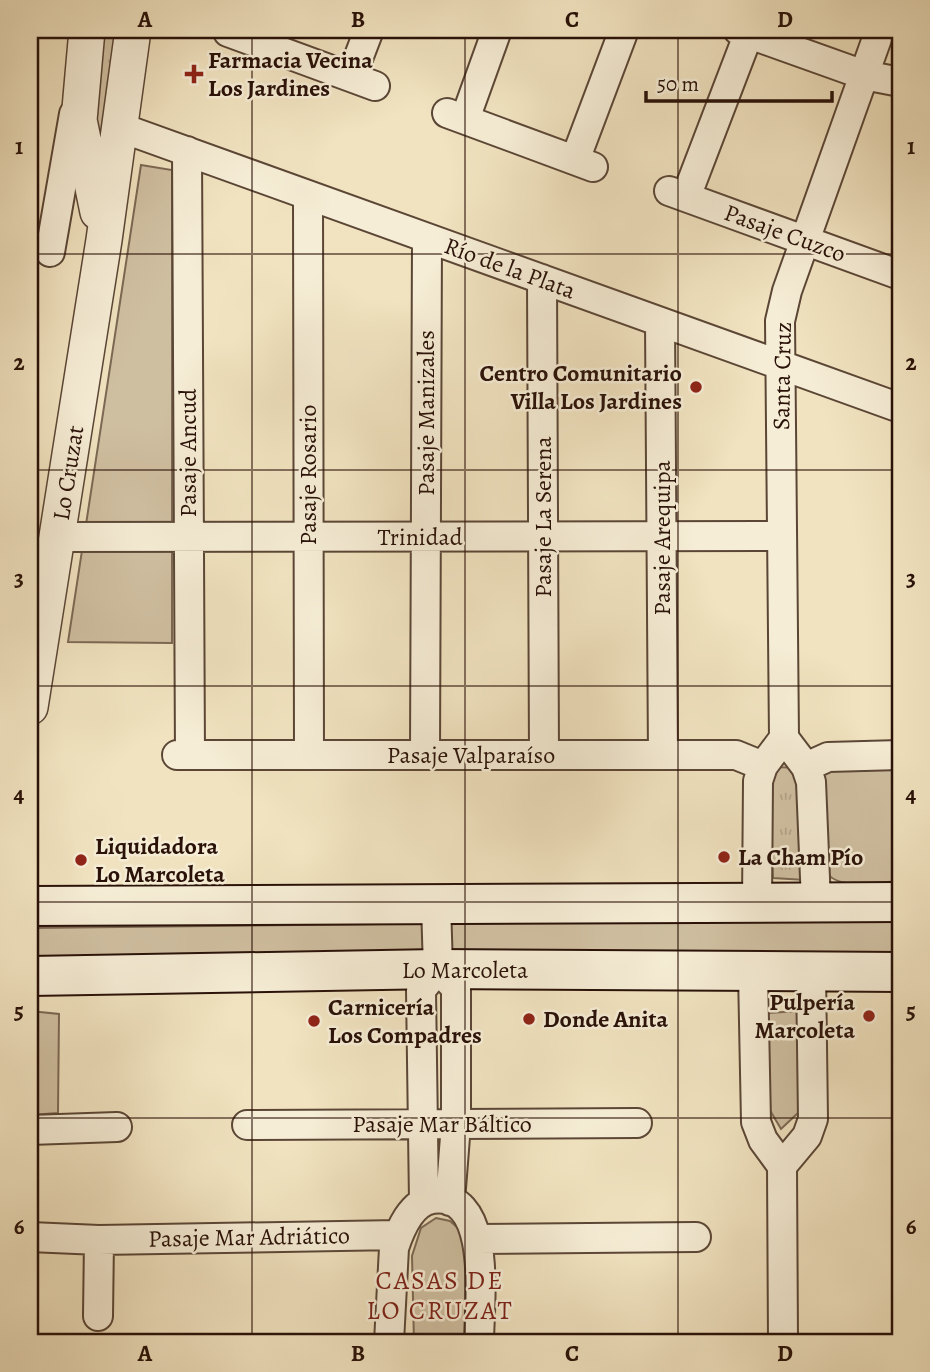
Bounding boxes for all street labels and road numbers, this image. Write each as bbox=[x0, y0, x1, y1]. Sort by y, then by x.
street label: Pasaje Cuzco bbox=[720, 196, 850, 270]
street label: Río de la Plata bbox=[440, 229, 581, 307]
street label: Santa Cruz bbox=[765, 322, 799, 430]
street label: Pasaje Manizales bbox=[410, 330, 442, 496]
street label: Pasaje Ancud bbox=[172, 388, 204, 518]
street label: Pasaje Rosario bbox=[292, 405, 324, 545]
street label: Lo Cruzat bbox=[45, 423, 91, 523]
street label: Pasaje La Serena bbox=[527, 435, 559, 598]
street label: Pasaje Arequipa bbox=[646, 459, 678, 616]
street label: Trinidad bbox=[377, 521, 463, 553]
street label: Pasaje Valparaíso bbox=[387, 739, 555, 771]
street label: Lo Marcoleta bbox=[402, 954, 529, 986]
street label: Pasaje Mar Báltico bbox=[352, 1108, 532, 1140]
street label: Pasaje Mar Adriático bbox=[148, 1219, 350, 1255]

